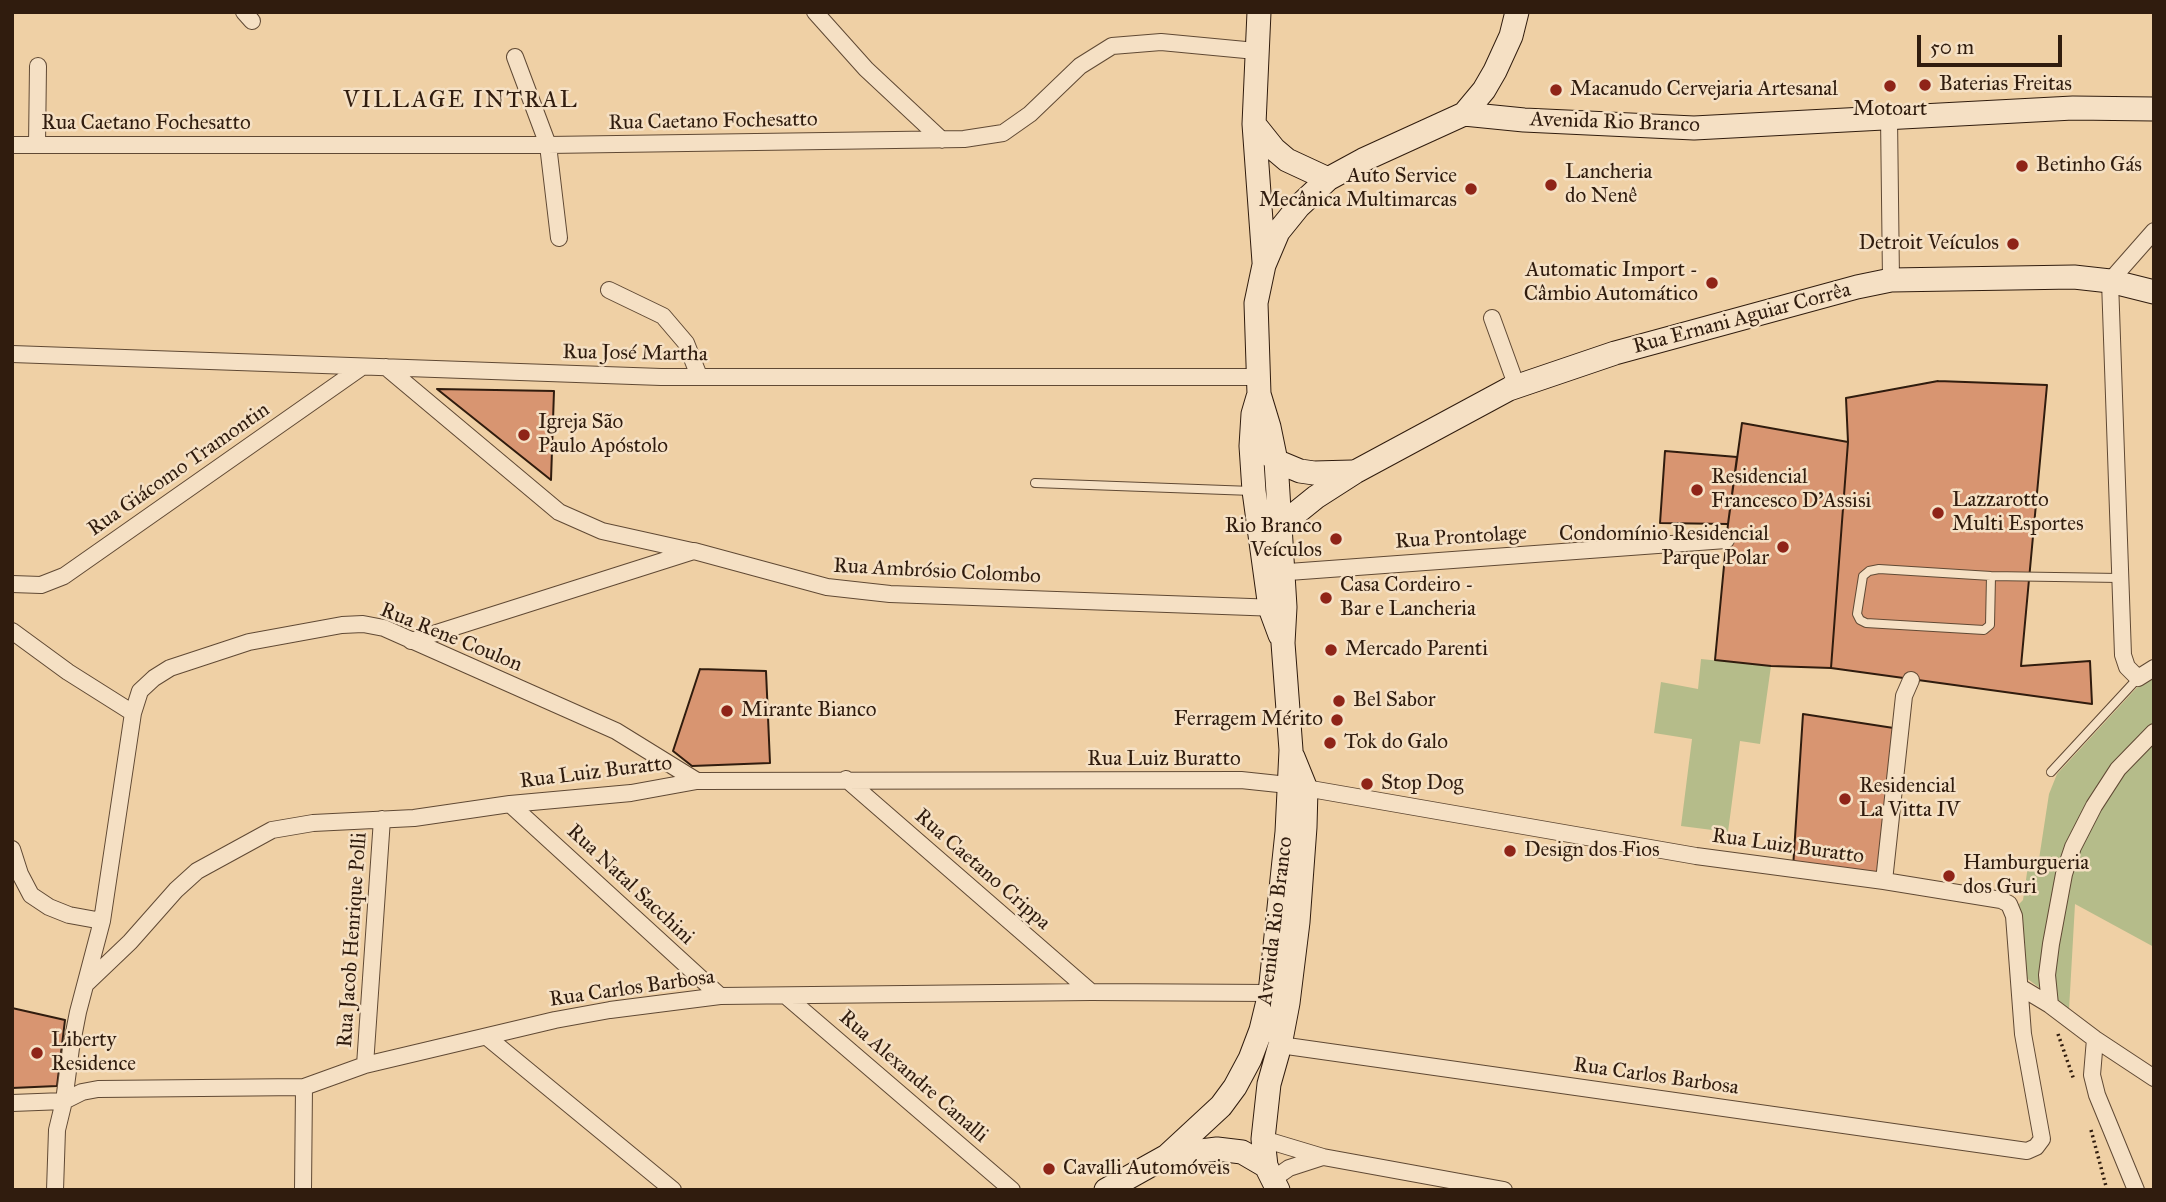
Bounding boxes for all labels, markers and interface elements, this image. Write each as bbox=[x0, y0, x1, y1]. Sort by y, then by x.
scale bar bbox=[1921, 21, 2066, 65]
text: 50 m bbox=[1930, 34, 1974, 60]
place label: Baterias Freitas bbox=[1939, 72, 2072, 98]
place label: Macanudo Cervejaria Artesanal bbox=[1570, 77, 1838, 103]
marker: Baterias Freitas bbox=[1917, 77, 1933, 93]
marker: Motoart bbox=[1882, 78, 1898, 94]
marker: Macanudo Cervejaria Artesanal bbox=[1548, 82, 1564, 98]
district label: VILLAGE INTRAL bbox=[345, 87, 577, 115]
place label: Motoart bbox=[1853, 97, 1927, 123]
street label: Avenida Rio Branco bbox=[1530, 107, 1700, 139]
street label: Rua Caetano Fochesatto bbox=[608, 108, 818, 136]
street label: Rua Caetano Fochesatto bbox=[41, 111, 251, 137]
place label: Betinho Gás bbox=[2036, 153, 2142, 179]
marker: Betinho Gás bbox=[2014, 158, 2030, 174]
place label: Lancheria do Nenê bbox=[1565, 160, 1652, 210]
place label: Auto Service Mecânica Multimarcas bbox=[1259, 164, 1457, 214]
marker: Lancheria do Nenê bbox=[1543, 177, 1559, 193]
marker: Auto Service Mecânica Multimarcas bbox=[1463, 181, 1479, 197]
place label: Detroit Veículos bbox=[1859, 231, 1999, 257]
marker: Detroit Veículos bbox=[2005, 236, 2021, 252]
place label: Automatic Import - Câmbio Automático bbox=[1524, 258, 1698, 308]
marker: Automatic Import - Câmbio Automático bbox=[1704, 275, 1720, 291]
street label: Rua Ernani Aguiar Corrêa bbox=[1630, 278, 1854, 360]
street label: Rua José Martha bbox=[562, 340, 708, 368]
street label: Rua Giácomo Tramontin bbox=[83, 398, 275, 542]
place label: Igreja São Paulo Apóstolo bbox=[538, 410, 668, 460]
marker: Igreja São Paulo Apóstolo bbox=[516, 427, 532, 443]
place label: Residencial Francesco D'Assisi bbox=[1711, 465, 1871, 515]
marker: Residencial Francesco D'Assisi bbox=[1689, 482, 1705, 498]
place label: Lazzarotto Multi Esportes bbox=[1952, 488, 2084, 538]
marker: Lazzarotto Multi Esportes bbox=[1930, 505, 1946, 521]
place label: Rio Branco Veículos bbox=[1225, 514, 1322, 564]
street label: Rua Prontolage bbox=[1394, 521, 1528, 555]
place label: Condomínio Residencial Parque Polar bbox=[1559, 522, 1769, 572]
marker: Rio Branco Veículos bbox=[1328, 531, 1344, 547]
marker: Condomínio Residencial Parque Polar bbox=[1775, 539, 1791, 555]
street label: Rua Ambrósio Colombo bbox=[833, 554, 1041, 590]
place label: Casa Cordeiro - Bar e Lancheria bbox=[1340, 573, 1476, 623]
marker: Casa Cordeiro - Bar e Lancheria bbox=[1318, 590, 1334, 606]
street label: Rua Rene Coulon bbox=[376, 598, 526, 678]
place label: Mercado Parenti bbox=[1345, 637, 1488, 663]
marker: Mercado Parenti bbox=[1323, 642, 1339, 658]
place label: Bel Sabor bbox=[1353, 688, 1436, 714]
marker: Bel Sabor bbox=[1331, 693, 1347, 709]
place label: Mirante Bianco bbox=[741, 698, 877, 724]
marker: Mirante Bianco bbox=[719, 703, 735, 719]
place label: Ferragem Mérito bbox=[1174, 707, 1323, 733]
marker: Ferragem Mérito bbox=[1329, 712, 1345, 728]
place label: Tok do Galo bbox=[1344, 730, 1448, 756]
marker: Tok do Galo bbox=[1322, 735, 1338, 751]
street label: Rua Luiz Buratto bbox=[1087, 747, 1241, 773]
street label: Rua Luiz Buratto bbox=[518, 751, 674, 795]
place label: Stop Dog bbox=[1381, 771, 1463, 797]
place label: Residencial La Vitta IV bbox=[1859, 774, 1960, 824]
marker: Stop Dog bbox=[1359, 776, 1375, 792]
marker: Residencial La Vitta IV bbox=[1837, 791, 1853, 807]
street label: Rua Caetano Crippa bbox=[909, 804, 1055, 936]
street label: Rua Natal Sacchini bbox=[561, 819, 699, 951]
street label: Rua Luiz Buratto bbox=[1710, 824, 1866, 870]
street label: Rua Jacob Henrique Polli bbox=[333, 832, 373, 1048]
street label: Avenida Rio Branco bbox=[1253, 835, 1299, 1007]
place label: Design dos Fios bbox=[1524, 838, 1660, 864]
marker: Design dos Fios bbox=[1502, 843, 1518, 859]
place label: Hamburgueria dos Guri bbox=[1963, 851, 2089, 901]
marker: Hamburgueria dos Guri bbox=[1941, 868, 1957, 884]
street label: Rua Carlos Barbosa bbox=[548, 965, 716, 1013]
street label: Rua Alexandre Canalli bbox=[833, 1005, 993, 1149]
place label: Liberty Residence bbox=[51, 1028, 136, 1078]
marker: Liberty Residence bbox=[29, 1045, 45, 1061]
street label: Rua Carlos Barbosa bbox=[1572, 1053, 1740, 1101]
place label: Cavalli Automóveis bbox=[1063, 1156, 1230, 1182]
marker: Cavalli Automóveis bbox=[1041, 1161, 1057, 1177]

